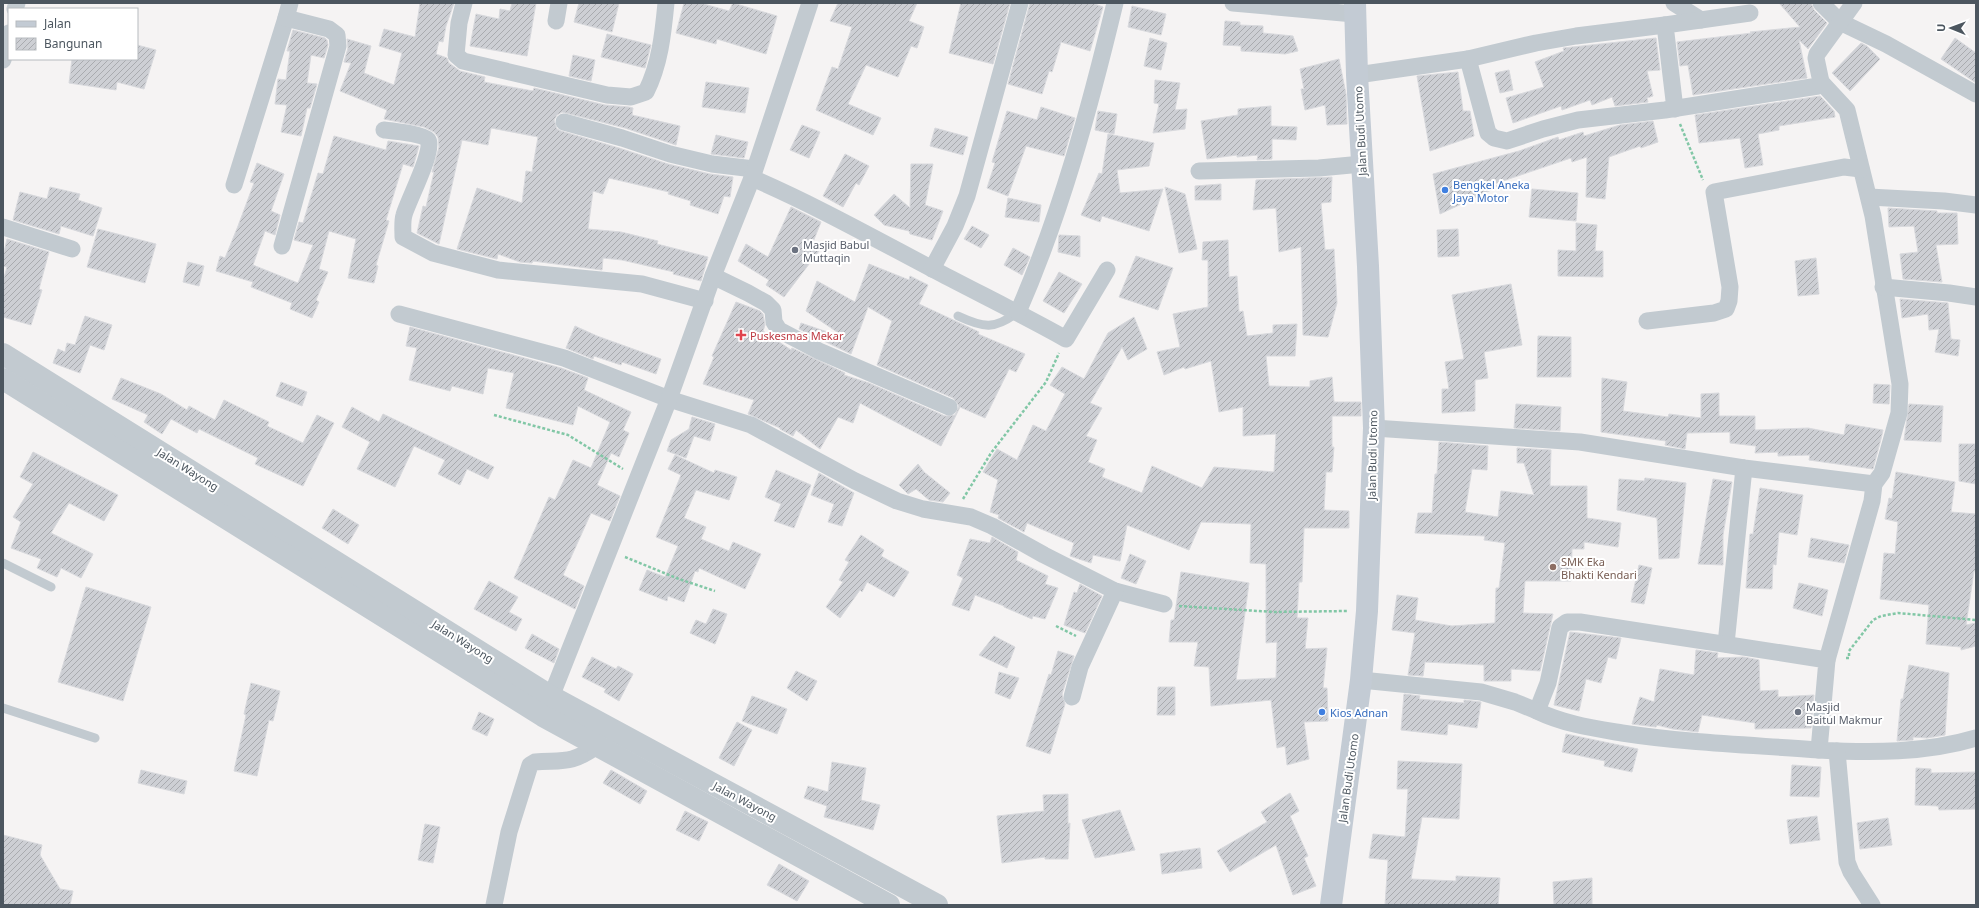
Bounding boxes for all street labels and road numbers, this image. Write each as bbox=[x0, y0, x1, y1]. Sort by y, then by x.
street label: Jalan Budi Utomo bbox=[1350, 85, 1370, 177]
street label: Jalan Budi Utomo bbox=[1364, 410, 1380, 501]
street label: Jalan Wayong bbox=[154, 444, 222, 494]
street label: Jalan Wayong bbox=[429, 616, 497, 666]
street label: Jalan Budi Utomo bbox=[1334, 732, 1362, 825]
street label: Jalan Wayong bbox=[710, 778, 779, 824]

